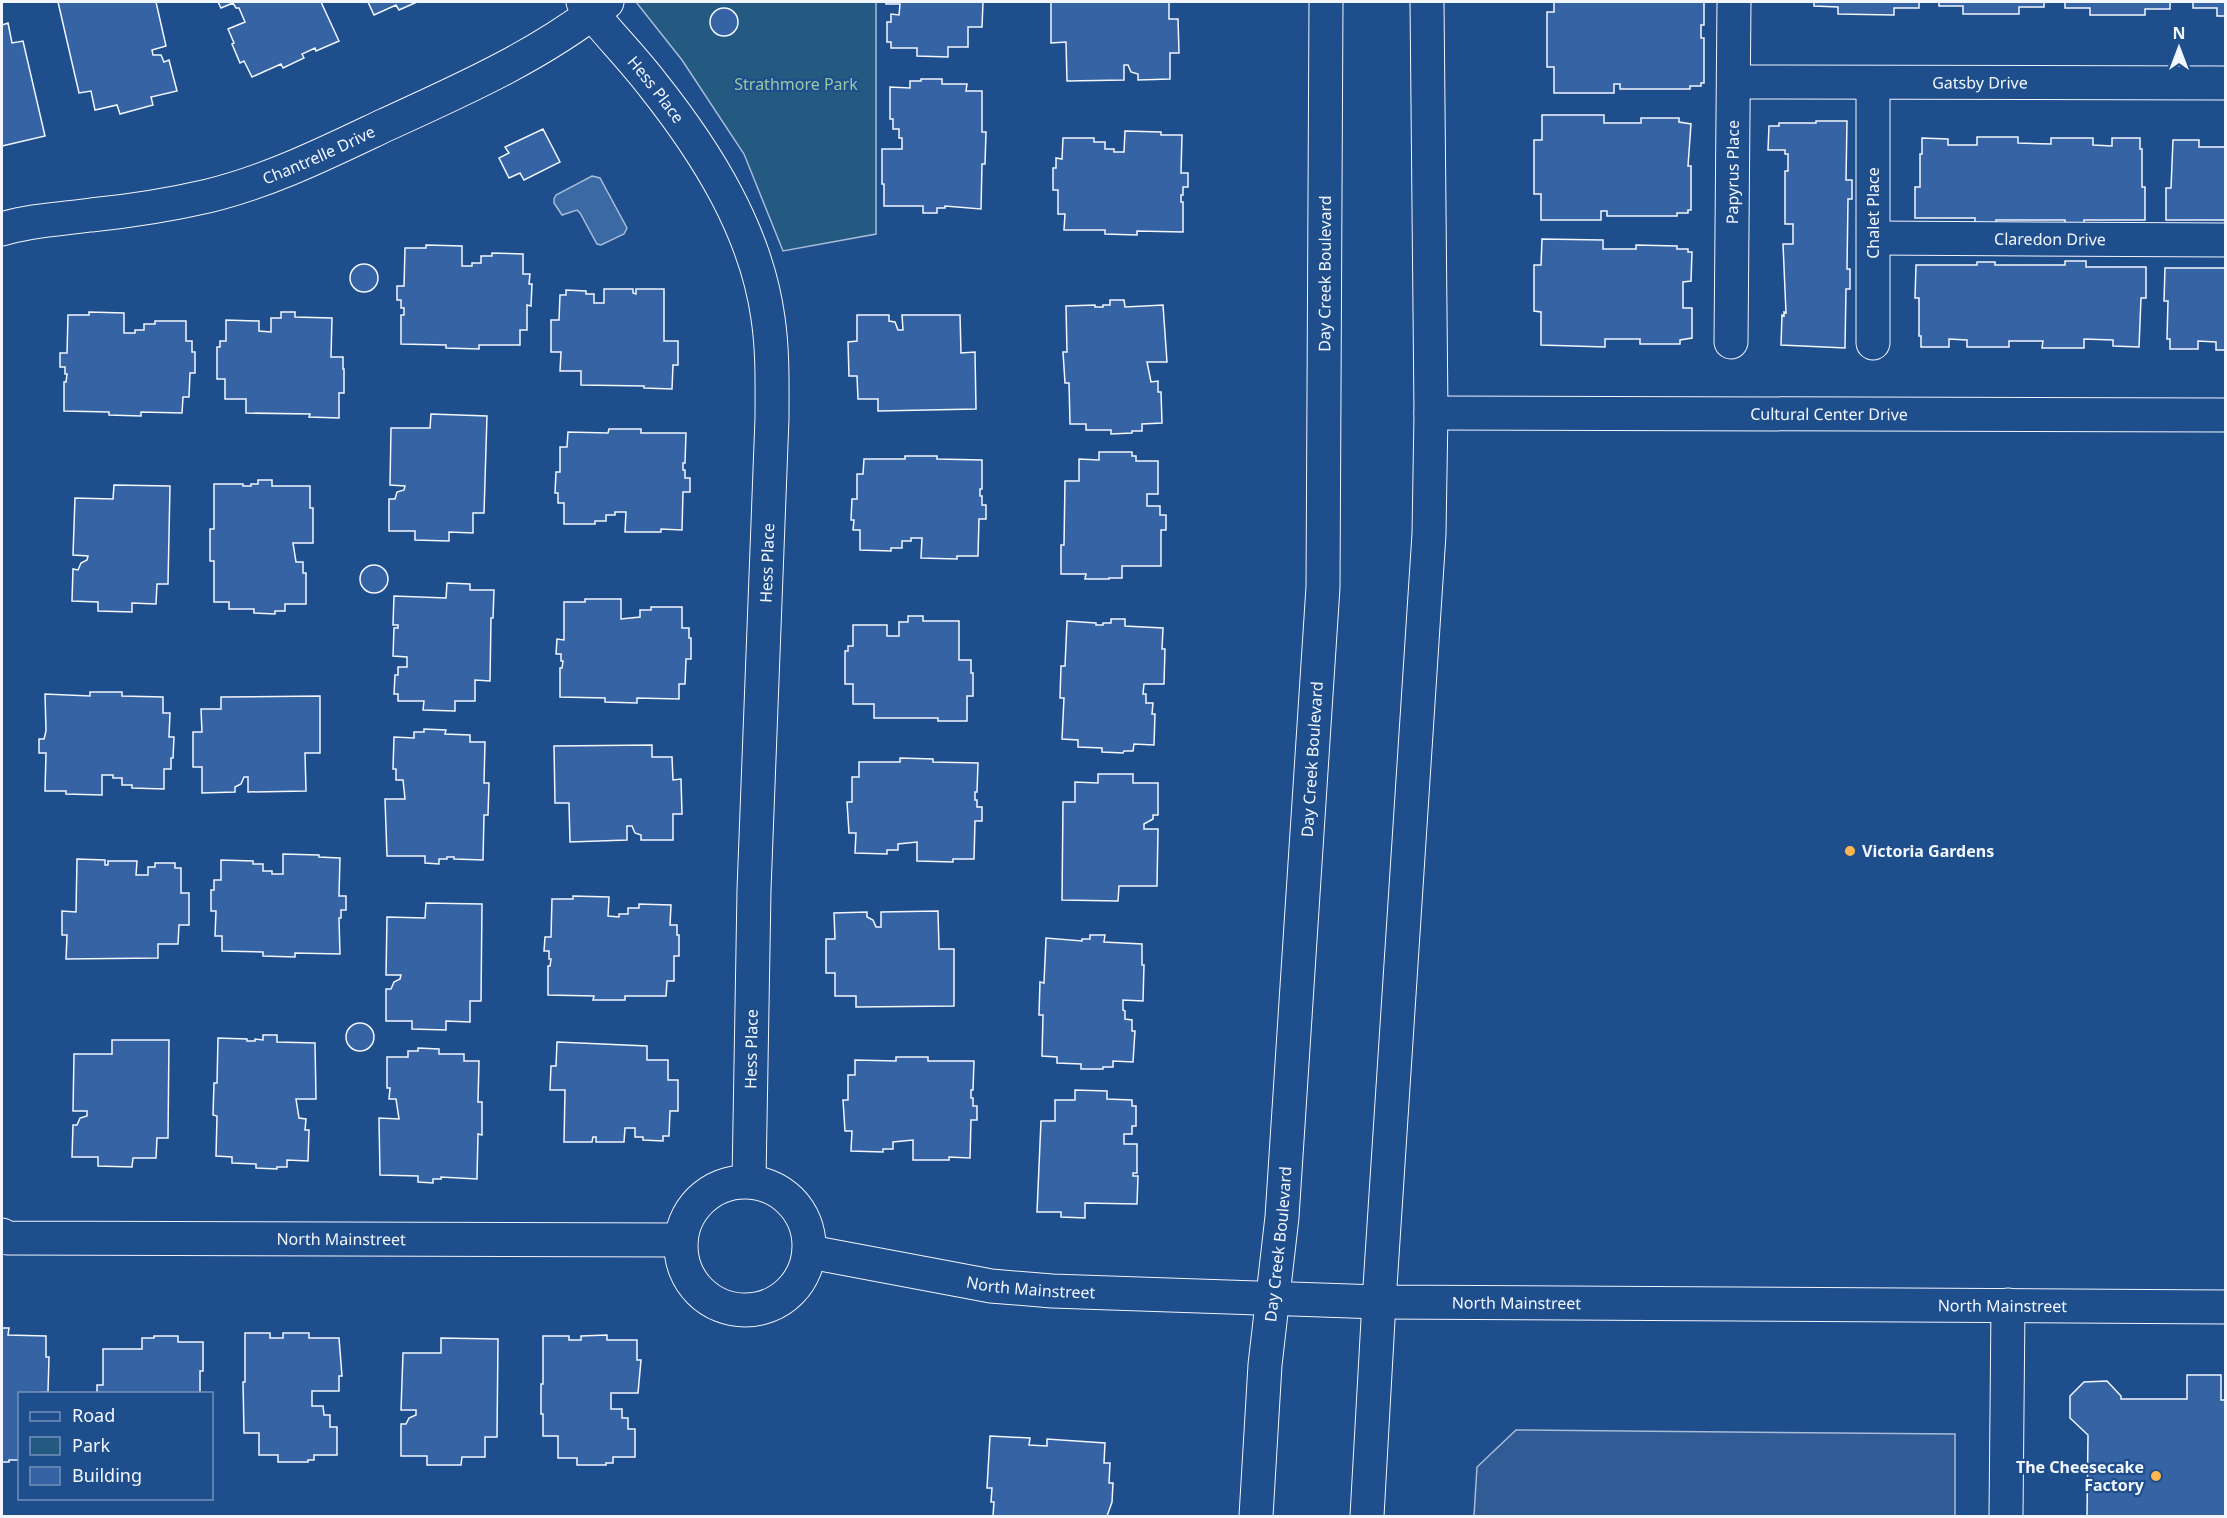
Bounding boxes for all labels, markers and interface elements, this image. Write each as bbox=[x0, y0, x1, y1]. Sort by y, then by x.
north arrow bbox=[2149, 18, 2209, 78]
text: N bbox=[2172, 22, 2186, 44]
street label: Hess Place bbox=[623, 51, 689, 128]
street label: Gatsby Drive bbox=[1932, 71, 2028, 94]
park label: Strathmore Park bbox=[734, 73, 858, 95]
street label: Chantrelle Drive bbox=[259, 120, 379, 189]
street label: Papyrus Place bbox=[1721, 120, 1744, 224]
street label: Chalet Place bbox=[1862, 167, 1884, 259]
street label: Day Creek Boulevard bbox=[1313, 195, 1336, 352]
street label: Claredon Drive bbox=[1994, 228, 2106, 250]
street label: Cultural Center Drive bbox=[1750, 403, 1908, 425]
street label: Hess Place bbox=[755, 523, 779, 603]
street label: Day Creek Boulevard bbox=[1296, 680, 1328, 838]
place label: Victoria Gardens bbox=[1862, 840, 1994, 862]
marker: Victoria Gardens bbox=[1843, 844, 1857, 858]
street label: Hess Place bbox=[739, 1009, 763, 1089]
street label: Day Creek Boulevard bbox=[1259, 1165, 1296, 1323]
street label: North Mainstreet bbox=[276, 1228, 406, 1250]
street label: North Mainstreet bbox=[965, 1271, 1096, 1303]
street label: North Mainstreet bbox=[1452, 1291, 1581, 1314]
street label: North Mainstreet bbox=[1938, 1294, 2067, 1317]
legend bbox=[18, 1392, 213, 1500]
text: Road bbox=[72, 1403, 115, 1427]
text: Park bbox=[72, 1433, 110, 1457]
place label: The Cheesecake Factory bbox=[2016, 1456, 2145, 1496]
text: Building bbox=[72, 1463, 142, 1487]
marker: The Cheesecake Factory bbox=[2149, 1469, 2163, 1483]

